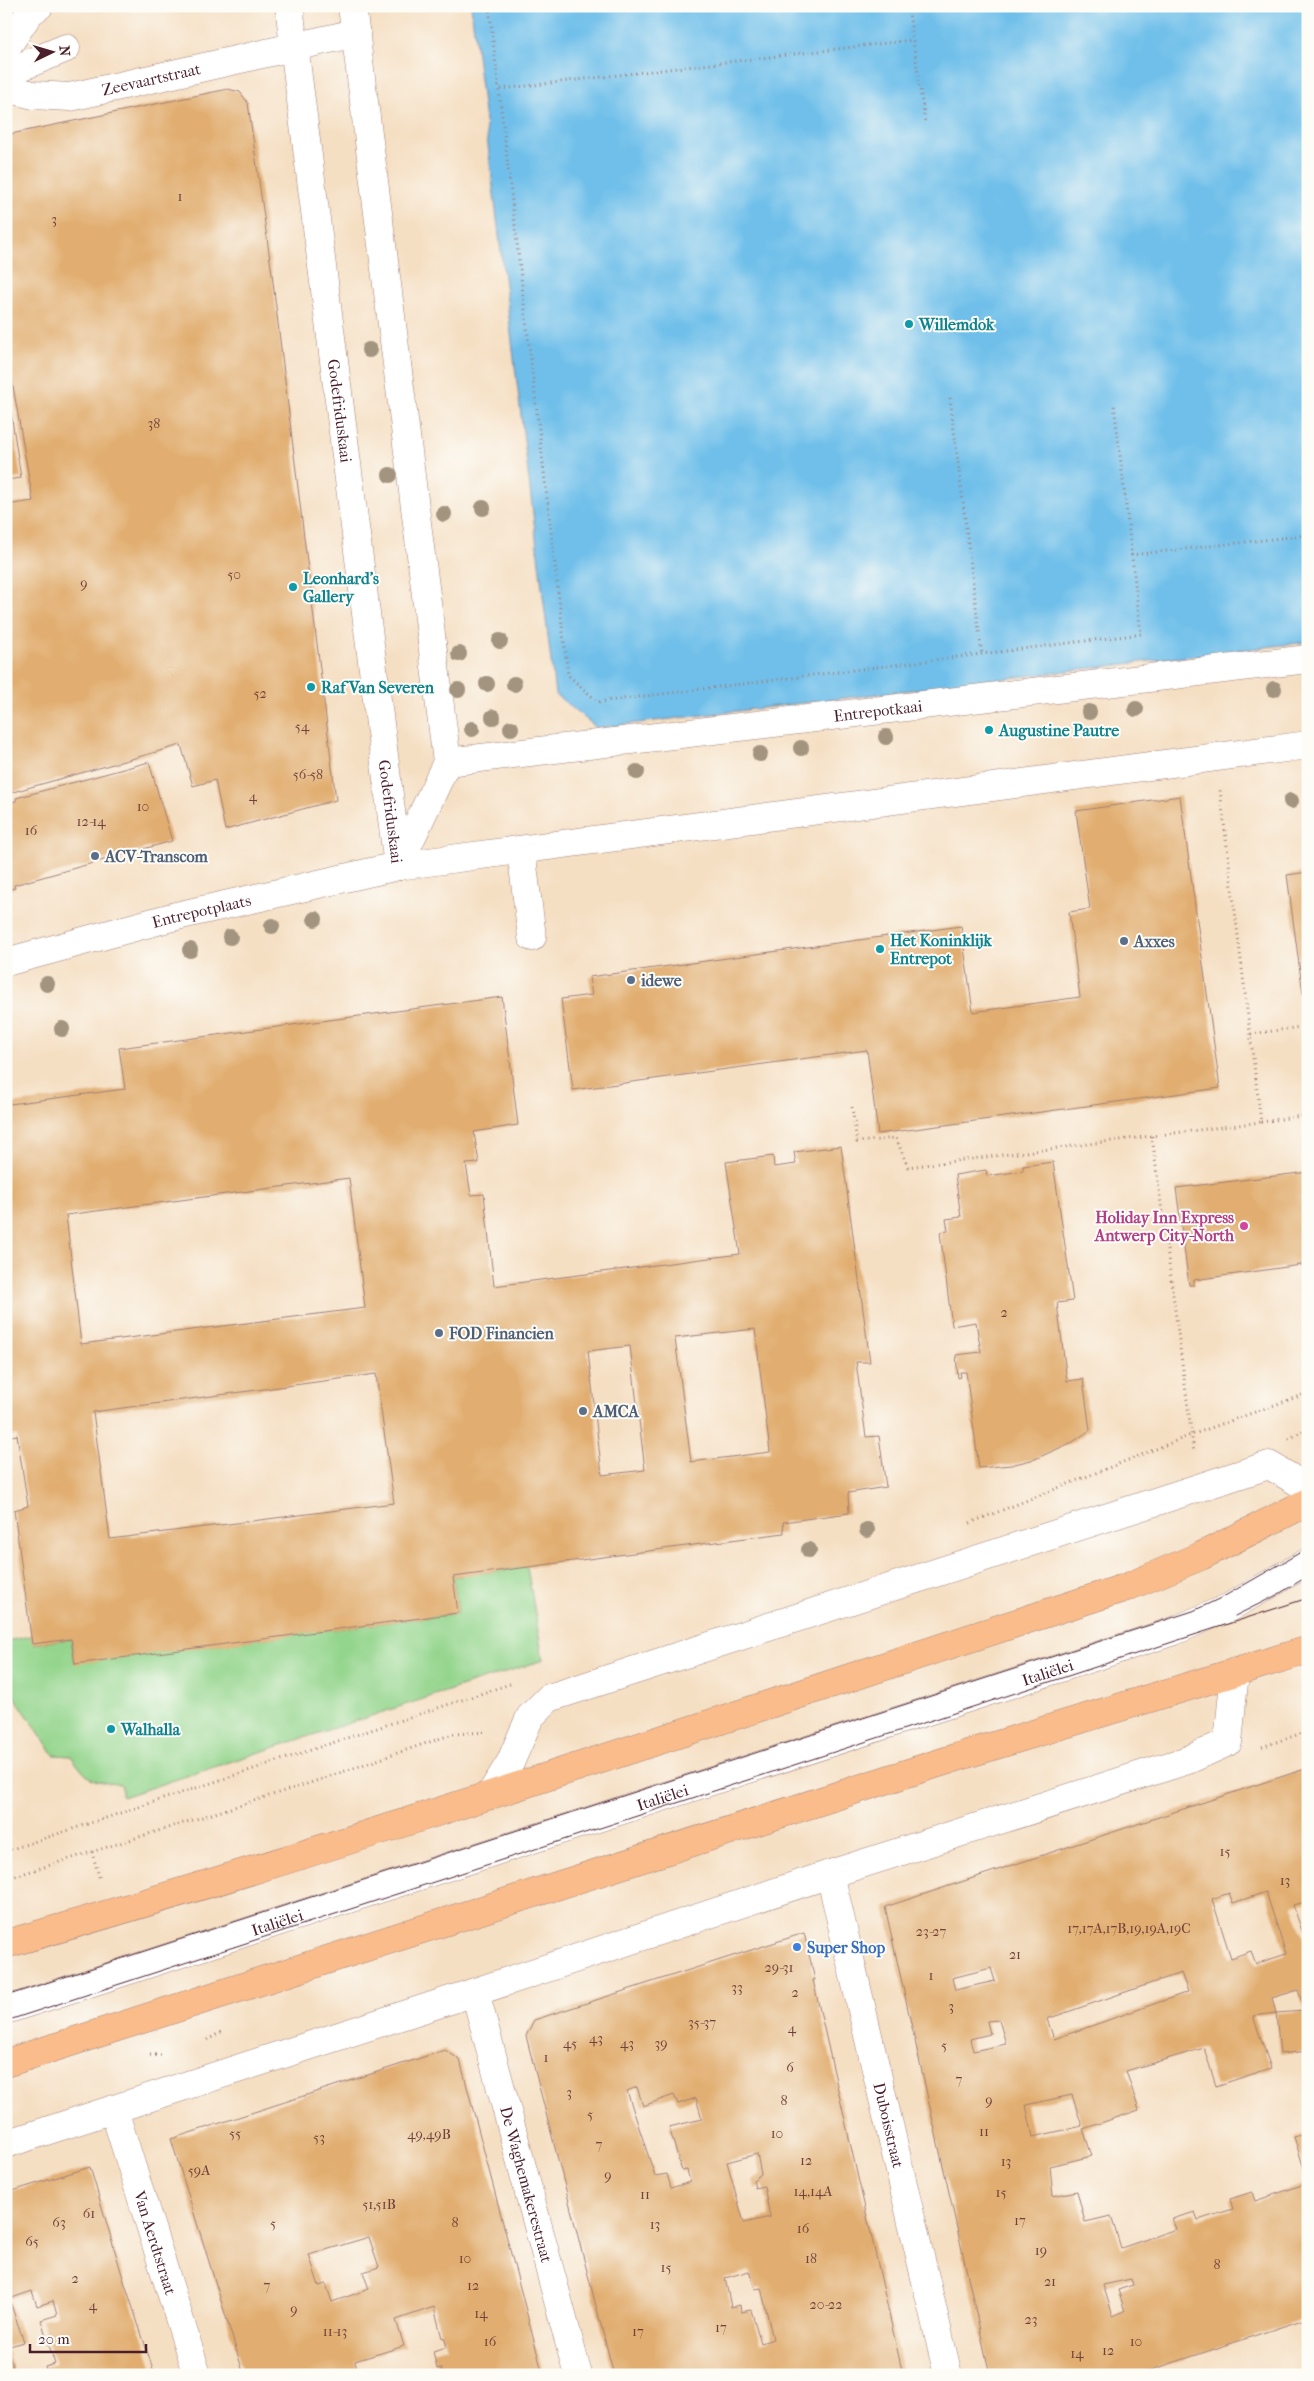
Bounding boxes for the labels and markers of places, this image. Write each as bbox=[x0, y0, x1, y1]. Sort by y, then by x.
place label: Willemdok bbox=[918, 315, 995, 334]
marker: Willemdok bbox=[903, 318, 915, 330]
place label: Leonhard's Gallery bbox=[303, 569, 379, 607]
marker: Leonhard's Gallery bbox=[287, 581, 299, 593]
place label: Raf Van Severen bbox=[321, 678, 435, 697]
marker: Raf Van Severen bbox=[305, 681, 317, 693]
place label: Augustine Pautre bbox=[998, 721, 1119, 741]
marker: Augustine Pautre bbox=[983, 724, 995, 736]
place label: ACV-Transcom bbox=[104, 847, 209, 866]
marker: ACV-Transcom bbox=[89, 850, 101, 862]
place label: Het Koninklijk Entrepot bbox=[890, 931, 993, 969]
place label: Axxes bbox=[1133, 932, 1175, 951]
marker: Axxes bbox=[1118, 935, 1130, 947]
marker: Het Koninklijk Entrepot bbox=[874, 943, 886, 955]
place label: idewe bbox=[640, 971, 682, 990]
marker: idewe bbox=[625, 974, 637, 986]
place label: Holiday Inn Express Antwerp City-North bbox=[1094, 1208, 1235, 1246]
marker: Holiday Inn Express Antwerp City-North bbox=[1238, 1220, 1250, 1232]
place label: FOD Financien bbox=[448, 1324, 554, 1343]
marker: FOD Financien bbox=[433, 1327, 445, 1339]
place label: AMCA bbox=[592, 1402, 640, 1421]
marker: AMCA bbox=[577, 1405, 589, 1417]
place label: Walhalla bbox=[120, 1720, 181, 1739]
marker: Walhalla bbox=[105, 1723, 117, 1735]
place label: Super Shop bbox=[807, 1938, 885, 1958]
marker: Super Shop bbox=[791, 1941, 803, 1953]

